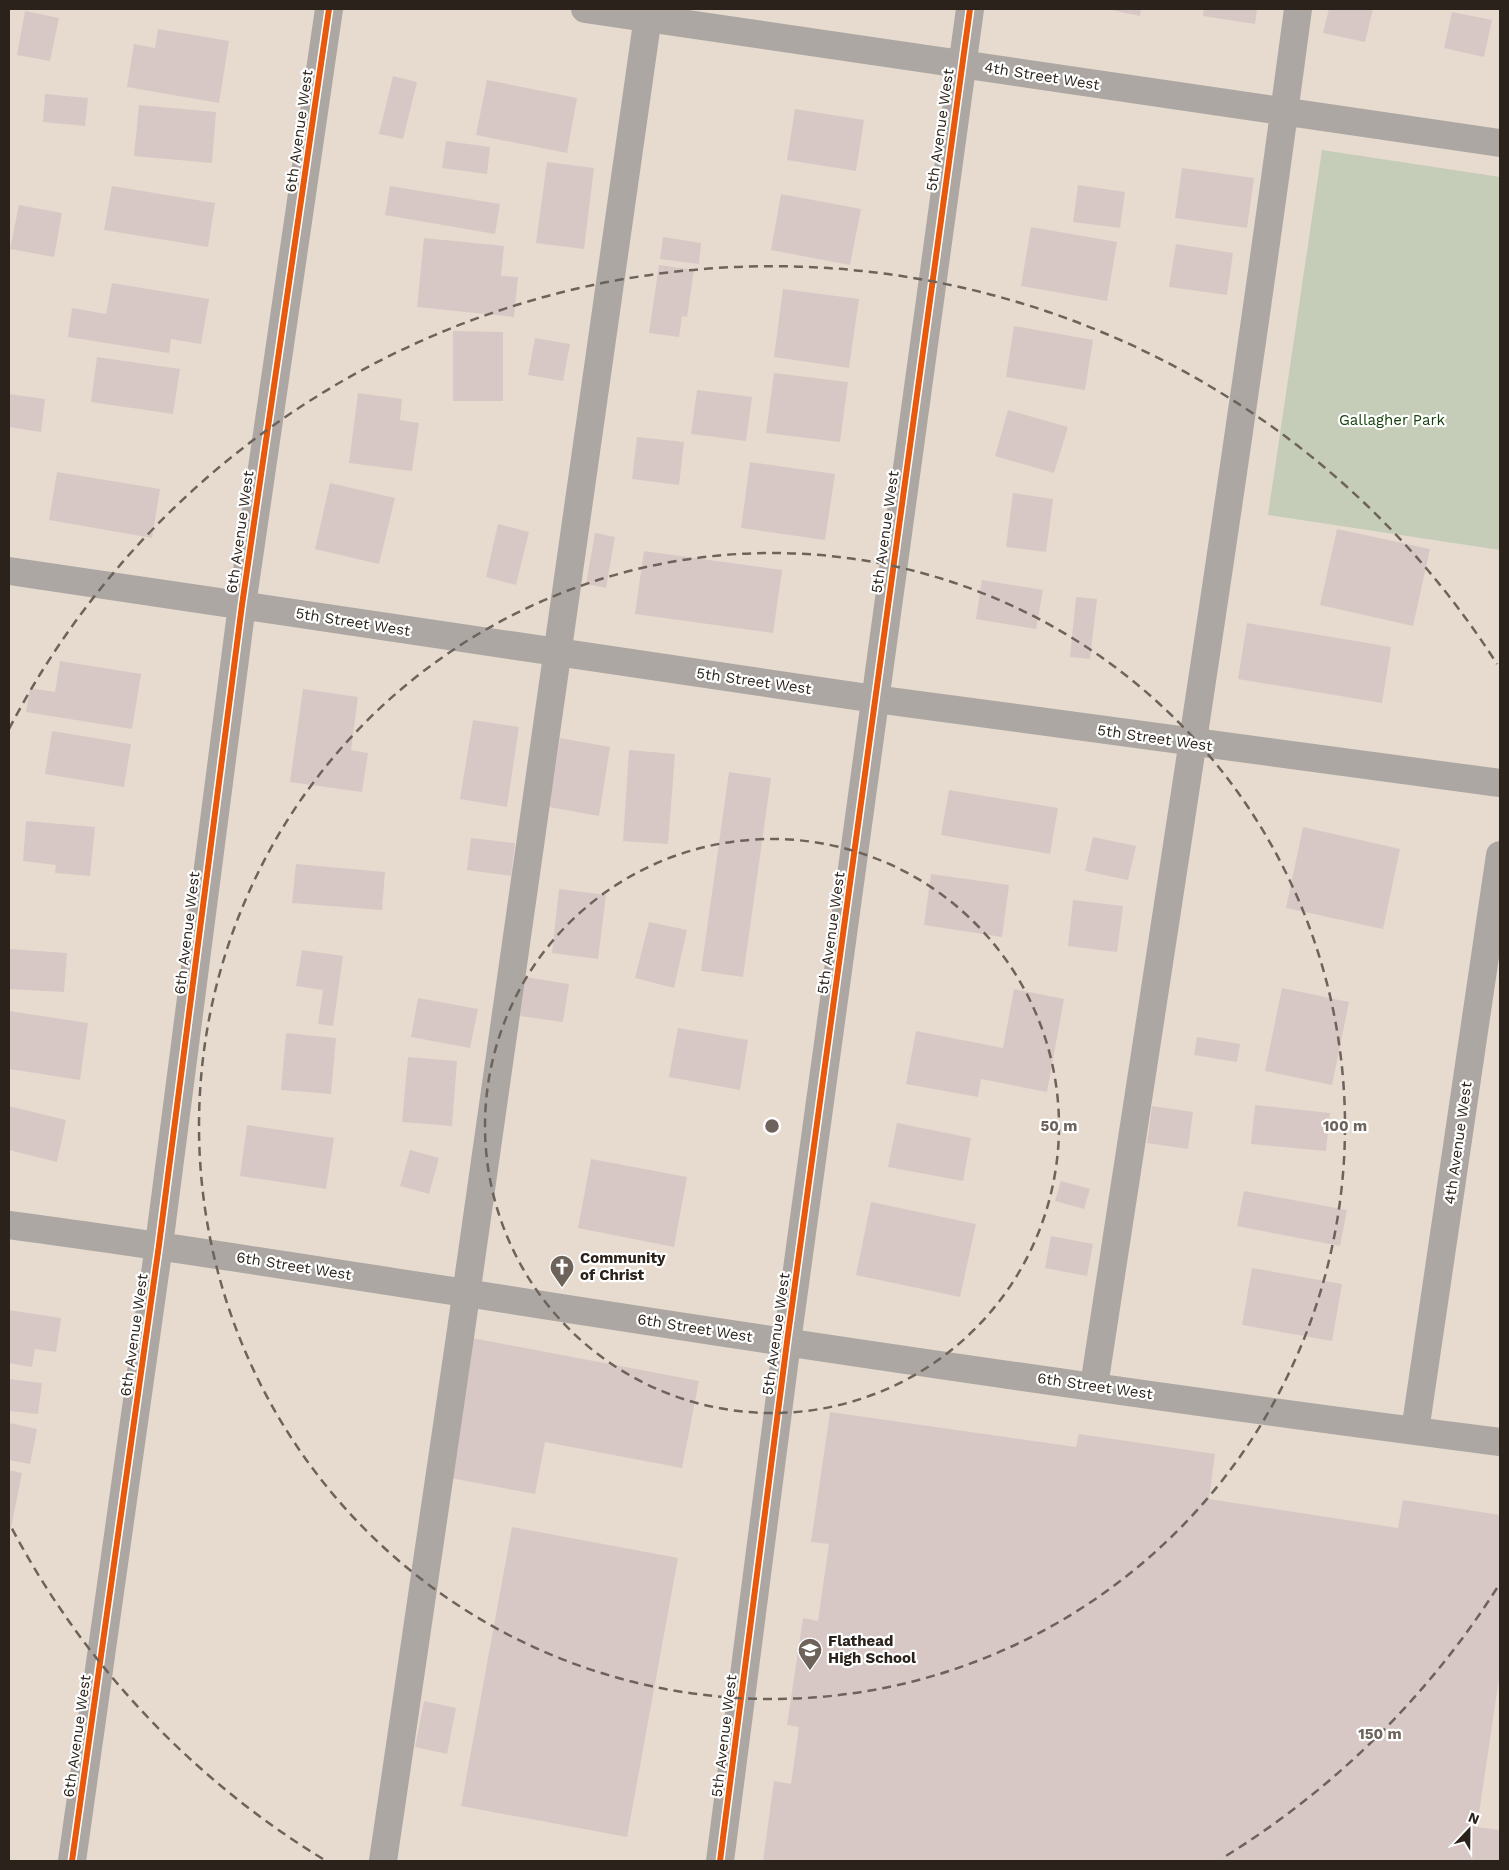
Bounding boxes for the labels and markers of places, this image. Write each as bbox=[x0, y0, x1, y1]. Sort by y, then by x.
centre of rings bbox=[763, 1117, 781, 1135]
place label: Community of Christ bbox=[580, 1249, 666, 1284]
church icon: Community of Christ bbox=[549, 1254, 575, 1288]
place label: Flathead High School bbox=[828, 1632, 916, 1667]
school or university icon: Flathead High School bbox=[797, 1637, 823, 1671]

